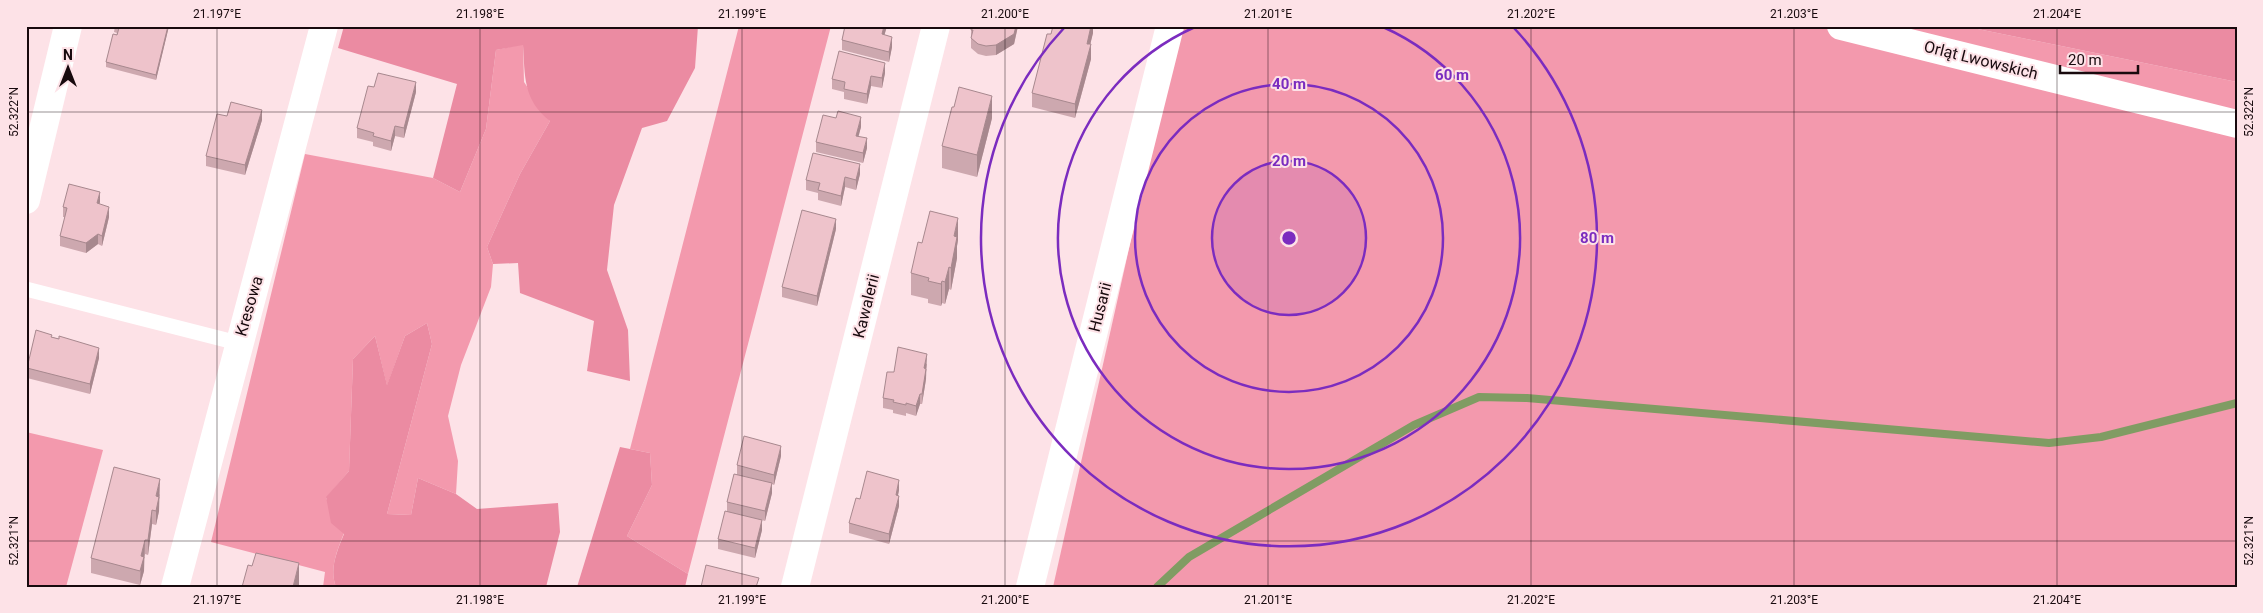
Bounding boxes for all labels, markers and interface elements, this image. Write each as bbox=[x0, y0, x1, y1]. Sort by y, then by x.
text: 21.197°E bbox=[193, 7, 241, 21]
text: 21.198°E bbox=[456, 7, 504, 21]
text: 21.199°E bbox=[718, 7, 766, 21]
text: 21.200°E bbox=[981, 7, 1029, 21]
text: 21.201°E bbox=[1244, 7, 1292, 21]
text: 21.202°E bbox=[1507, 7, 1555, 21]
text: 21.203°E bbox=[1770, 7, 1818, 21]
text: 21.204°E bbox=[2033, 7, 2081, 21]
street label: Orląt Lwowskich bbox=[1922, 37, 2040, 83]
north arrow bbox=[42, 42, 92, 92]
scale bar bbox=[2060, 42, 2138, 74]
text: N bbox=[63, 47, 73, 63]
text: 20 m bbox=[2068, 51, 2102, 69]
text: 60 m bbox=[1435, 66, 1469, 84]
text: 40 m bbox=[1272, 75, 1306, 93]
text: 52.322°N bbox=[7, 87, 21, 137]
text: 52.322°N bbox=[2242, 87, 2256, 137]
text: 20 m bbox=[1272, 152, 1306, 170]
centre of rings bbox=[1280, 229, 1298, 247]
text: 80 m bbox=[1580, 229, 1614, 247]
street label: Kawalerii bbox=[849, 272, 883, 340]
street label: Kresowa bbox=[231, 274, 267, 338]
street label: Husarii bbox=[1085, 280, 1115, 334]
text: 52.321°N bbox=[7, 516, 21, 566]
text: 52.321°N bbox=[2242, 516, 2256, 566]
text: 21.197°E bbox=[193, 593, 241, 607]
text: 21.198°E bbox=[456, 593, 504, 607]
text: 21.199°E bbox=[718, 593, 766, 607]
text: 21.200°E bbox=[981, 593, 1029, 607]
text: 21.201°E bbox=[1244, 593, 1292, 607]
text: 21.202°E bbox=[1507, 593, 1555, 607]
text: 21.203°E bbox=[1770, 593, 1818, 607]
text: 21.204°E bbox=[2033, 593, 2081, 607]

